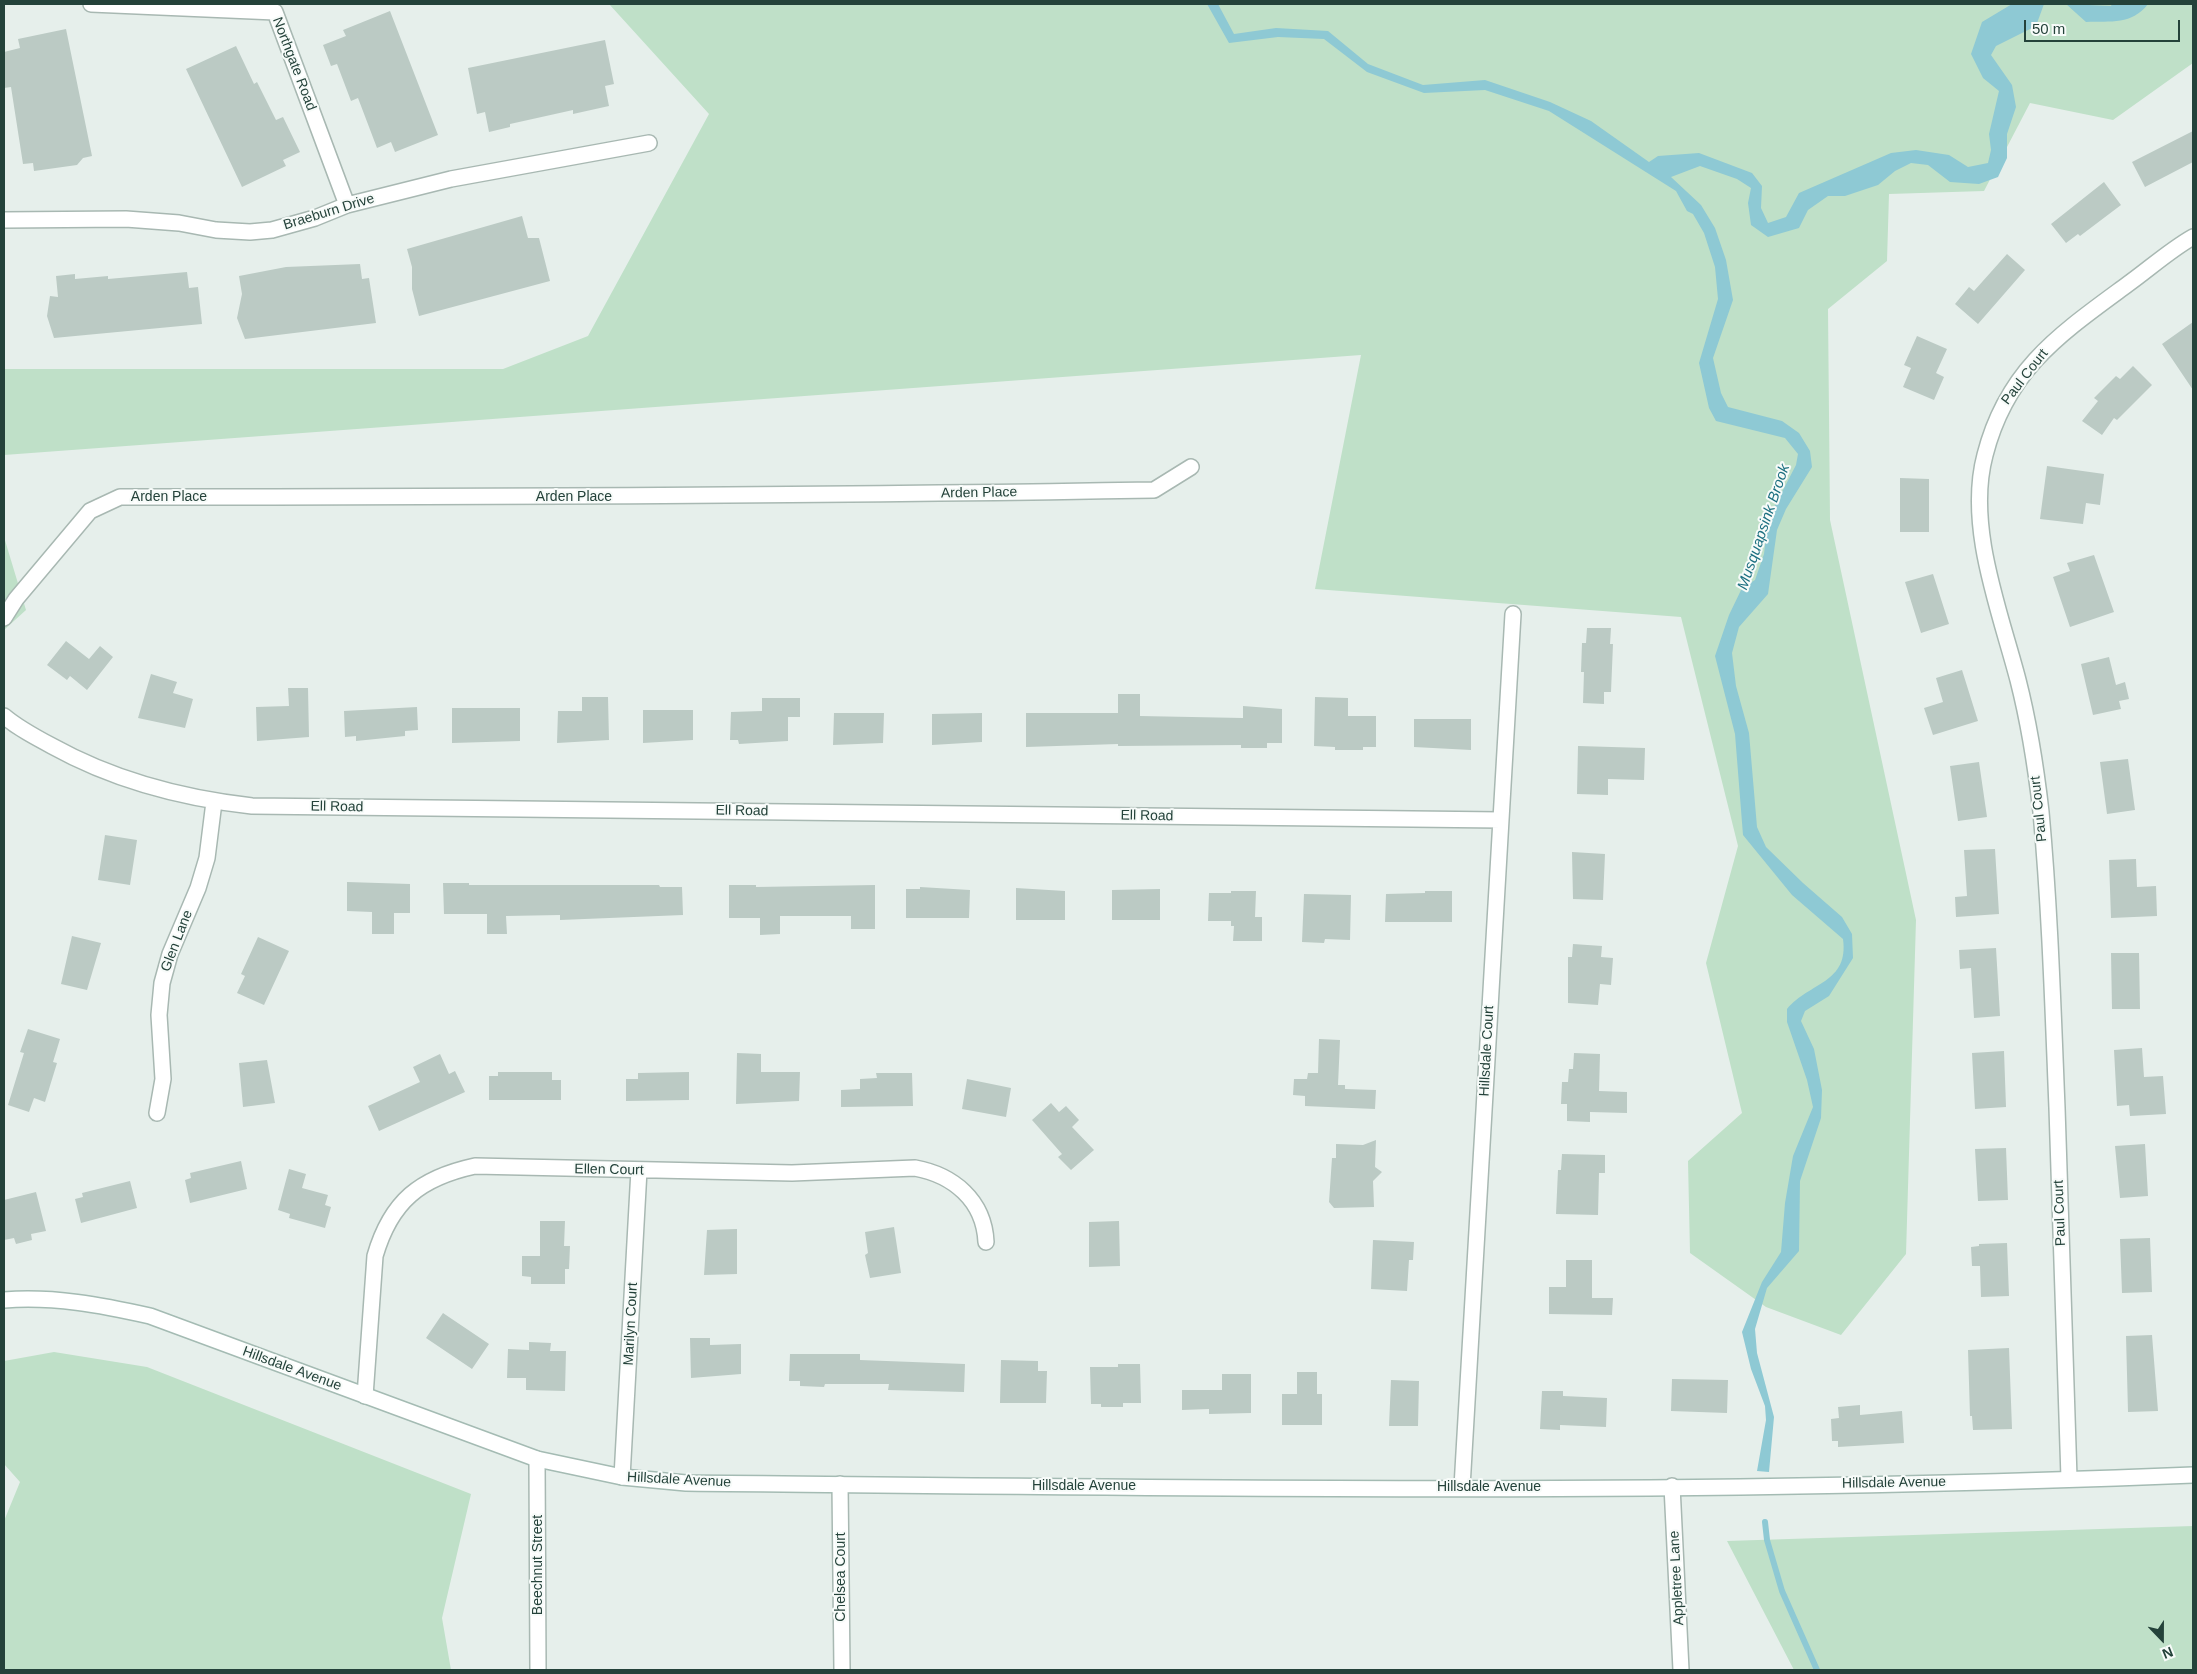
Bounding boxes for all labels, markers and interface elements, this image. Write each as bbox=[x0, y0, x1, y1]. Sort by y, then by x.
scale bar bbox=[2027, 10, 2183, 42]
street label: Northgate Road bbox=[268, 15, 320, 113]
text: 50 m bbox=[2032, 20, 2065, 37]
street label: Braeburn Drive bbox=[282, 190, 376, 234]
street label: Paul Court bbox=[1998, 346, 2052, 408]
water label: Musquapsink Brook bbox=[1734, 462, 1794, 592]
street label: Arden Place bbox=[941, 484, 1017, 502]
street label: Arden Place bbox=[131, 489, 207, 505]
street label: Arden Place bbox=[536, 489, 612, 505]
street label: Paul Court bbox=[2027, 775, 2051, 843]
street label: Ell Road bbox=[310, 798, 364, 816]
street label: Ell Road bbox=[715, 802, 769, 820]
street label: Ell Road bbox=[1120, 807, 1174, 825]
street label: Glen Lane bbox=[158, 908, 196, 974]
street label: Hillsdale Court bbox=[1476, 1005, 1498, 1097]
street label: Ellen Court bbox=[574, 1161, 644, 1179]
street label: Paul Court bbox=[2050, 1180, 2070, 1246]
street label: Marilyn Court bbox=[620, 1282, 642, 1366]
street label: Hillsdale Avenue bbox=[240, 1343, 344, 1395]
street label: Hillsdale Avenue bbox=[627, 1469, 731, 1491]
street label: Hillsdale Avenue bbox=[1842, 1474, 1946, 1492]
street label: Hillsdale Avenue bbox=[1032, 1478, 1136, 1494]
street label: Hillsdale Avenue bbox=[1437, 1479, 1541, 1495]
street label: Beechnut Street bbox=[530, 1515, 546, 1615]
street label: Appletree Lane bbox=[1666, 1530, 1688, 1626]
street label: Chelsea Court bbox=[833, 1532, 849, 1622]
north arrow bbox=[2137, 1614, 2187, 1664]
text: N bbox=[2160, 1644, 2175, 1662]

